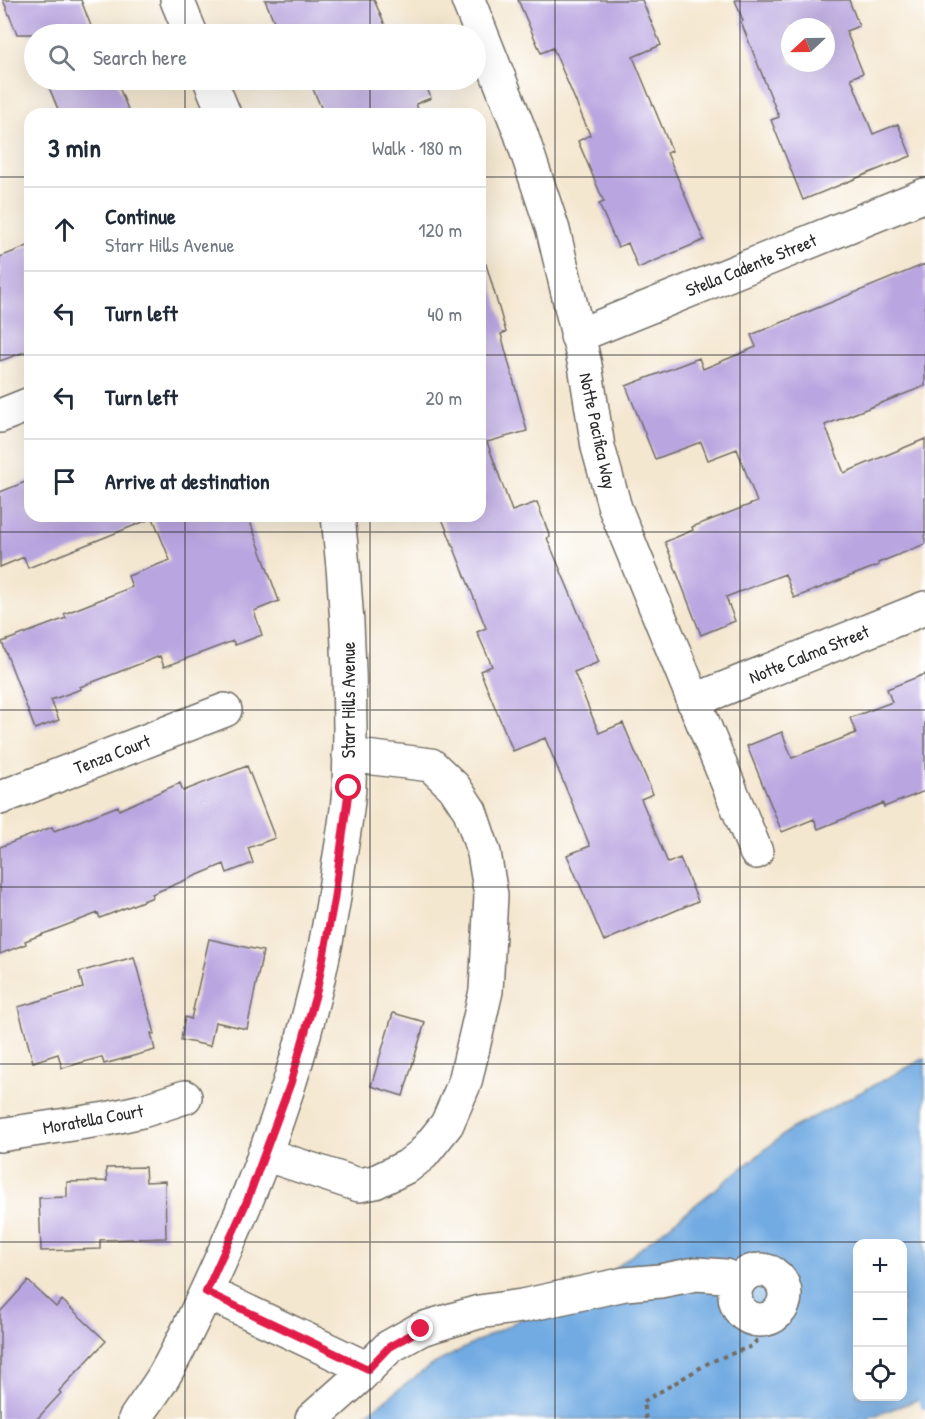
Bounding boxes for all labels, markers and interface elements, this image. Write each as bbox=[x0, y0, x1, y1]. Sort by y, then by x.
north arrow bbox=[781, 18, 835, 72]
search box bbox=[24, 24, 486, 90]
icon: search bbox=[45, 41, 78, 74]
text: Search here bbox=[93, 42, 187, 72]
text: 3 min bbox=[48, 130, 101, 165]
text: Walk · 180 m bbox=[372, 134, 462, 161]
text: Continue bbox=[105, 201, 176, 231]
icon: ahead bbox=[48, 213, 81, 246]
text: 120 m bbox=[418, 216, 462, 243]
street label: Stella Cadente Street bbox=[682, 227, 821, 303]
text: Starr Hills Avenue bbox=[105, 231, 234, 258]
icon: left bbox=[48, 297, 81, 330]
text: Turn left bbox=[105, 298, 178, 328]
text: 40 m bbox=[427, 300, 462, 327]
street label: Notte Pacifica Way bbox=[573, 370, 623, 492]
icon: left bbox=[48, 381, 81, 414]
text: Turn left bbox=[105, 382, 178, 412]
text: 20 m bbox=[425, 384, 462, 411]
icon: arrive bbox=[48, 465, 81, 498]
text: Arrive at destination bbox=[105, 466, 270, 496]
street label: Notte Calma Street bbox=[745, 618, 874, 689]
street label: Starr Hills Avenue bbox=[336, 642, 361, 758]
street label: Tenza Court bbox=[70, 728, 155, 780]
route start bbox=[335, 774, 361, 800]
street label: Moratella Court bbox=[41, 1098, 146, 1140]
map controls bbox=[853, 1239, 907, 1401]
button: + bbox=[853, 1239, 907, 1293]
button: − bbox=[853, 1293, 907, 1347]
route end bbox=[407, 1315, 433, 1341]
button: locate bbox=[853, 1347, 907, 1401]

